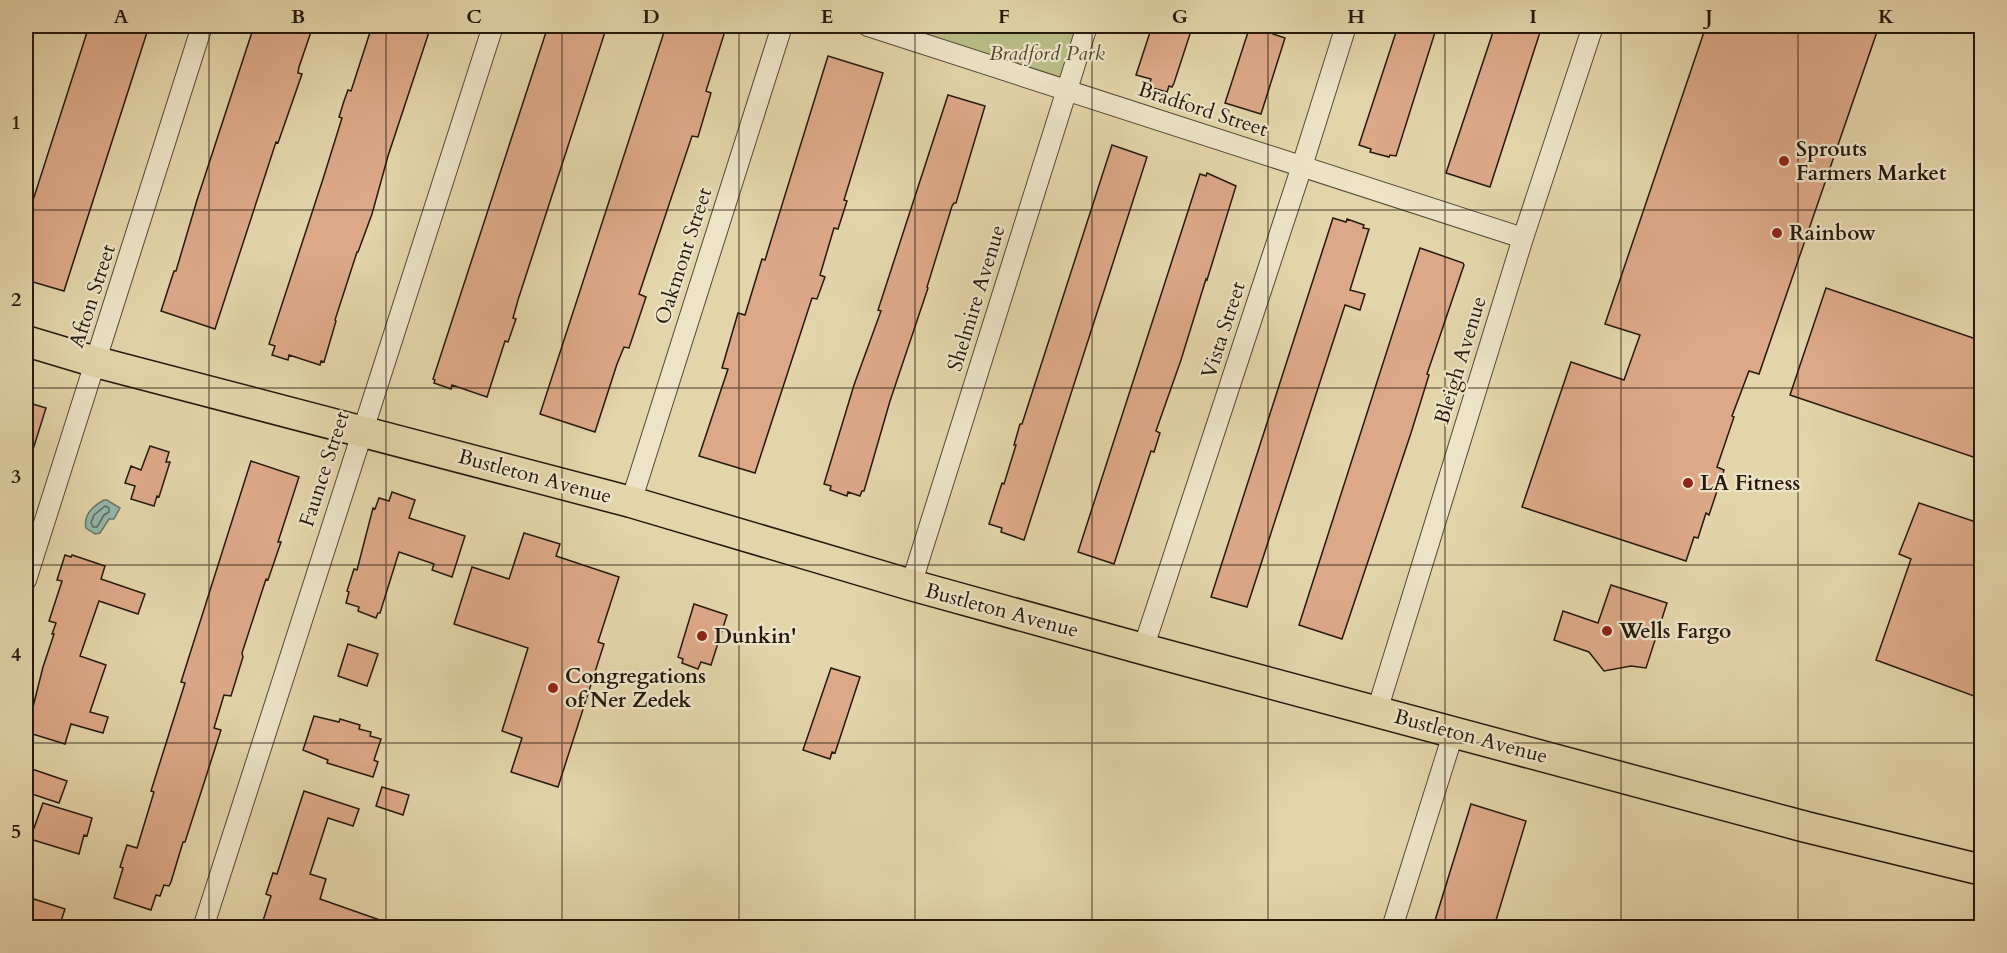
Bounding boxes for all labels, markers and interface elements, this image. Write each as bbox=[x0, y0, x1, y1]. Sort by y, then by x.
text: A bbox=[113, 3, 129, 30]
text: B bbox=[291, 3, 305, 30]
text: C bbox=[466, 3, 482, 30]
text: D bbox=[642, 3, 660, 30]
text: E bbox=[821, 3, 833, 30]
text: F bbox=[998, 3, 1010, 30]
text: G bbox=[1172, 3, 1188, 30]
text: H bbox=[1347, 3, 1365, 30]
text: I bbox=[1529, 3, 1537, 30]
text: J bbox=[1702, 3, 1713, 30]
text: K bbox=[1878, 3, 1895, 30]
park label: Bradford Park bbox=[989, 39, 1106, 68]
street label: Bradford Street bbox=[1134, 75, 1272, 144]
text: 1 bbox=[11, 109, 21, 136]
place label: Sprouts Farmers Market bbox=[1796, 135, 1947, 188]
marker: Sprouts Farmers Market bbox=[1777, 154, 1791, 168]
street label: Oakmont Street bbox=[648, 184, 719, 328]
place label: Rainbow bbox=[1789, 219, 1876, 248]
street label: Shelmire Avenue bbox=[940, 221, 1012, 375]
marker: Rainbow bbox=[1770, 226, 1784, 240]
street label: Afton Street bbox=[62, 240, 123, 352]
street label: Vista Street bbox=[1194, 278, 1253, 382]
text: 2 bbox=[11, 286, 21, 313]
street label: Bleigh Avenue bbox=[1427, 293, 1494, 428]
street label: Faunce Street bbox=[292, 407, 357, 531]
street label: Bustleton Avenue bbox=[455, 442, 615, 511]
text: 3 bbox=[11, 463, 21, 490]
place label: LA Fitness bbox=[1700, 469, 1800, 498]
marker: LA Fitness bbox=[1681, 476, 1695, 490]
street label: Bustleton Avenue bbox=[922, 576, 1082, 645]
place label: Wells Fargo bbox=[1618, 617, 1731, 646]
place label: Dunkin' bbox=[714, 622, 797, 651]
marker: Wells Fargo bbox=[1600, 624, 1614, 638]
marker: Dunkin' bbox=[695, 629, 709, 643]
text: 4 bbox=[11, 641, 21, 668]
place label: Congregations of Ner Zedek bbox=[565, 662, 706, 715]
marker: Congregations of Ner Zedek bbox=[546, 681, 560, 695]
street label: Bustleton Avenue bbox=[1391, 702, 1551, 771]
text: 5 bbox=[11, 818, 21, 845]

